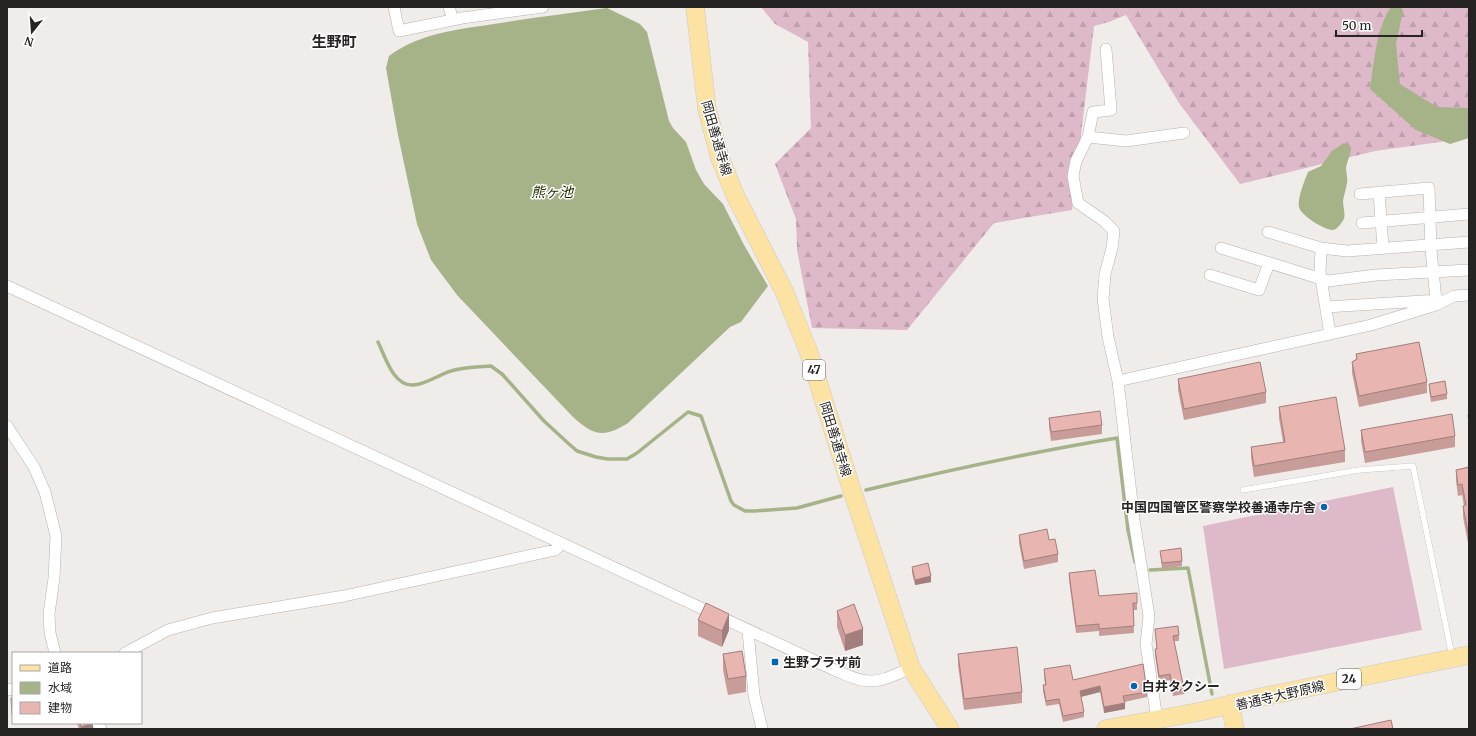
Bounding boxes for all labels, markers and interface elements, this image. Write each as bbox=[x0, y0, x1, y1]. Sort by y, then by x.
north arrow bbox=[12, 12, 52, 52]
scale bar bbox=[1336, 12, 1422, 38]
text: 50 m bbox=[1342, 18, 1371, 33]
district label: 生野町 bbox=[311, 32, 357, 51]
text: N bbox=[23, 34, 35, 50]
street label: 岡田善通寺線 bbox=[698, 98, 735, 178]
water label: 熊ヶ池 bbox=[531, 183, 575, 201]
road number: 47 bbox=[803, 360, 825, 380]
street label: 岡田善通寺線 bbox=[816, 399, 855, 479]
place label: 中国四国管区警察学校善通寺庁舎 bbox=[1121, 499, 1316, 516]
marker: 中国四国管区警察学校善通寺庁舎 bbox=[1319, 502, 1329, 512]
legend bbox=[12, 652, 142, 724]
place label: 生野プラザ前 bbox=[783, 654, 861, 671]
marker: 生野プラザ前 bbox=[770, 657, 780, 667]
text: 道路 bbox=[48, 660, 72, 675]
road number: 24 bbox=[1337, 669, 1361, 689]
street label: 善通寺大野原線 bbox=[1234, 677, 1326, 714]
place label: 白井タクシー bbox=[1142, 678, 1220, 695]
text: 水域 bbox=[48, 680, 72, 695]
marker: 白井タクシー bbox=[1129, 681, 1139, 691]
text: 建物 bbox=[48, 700, 72, 715]

